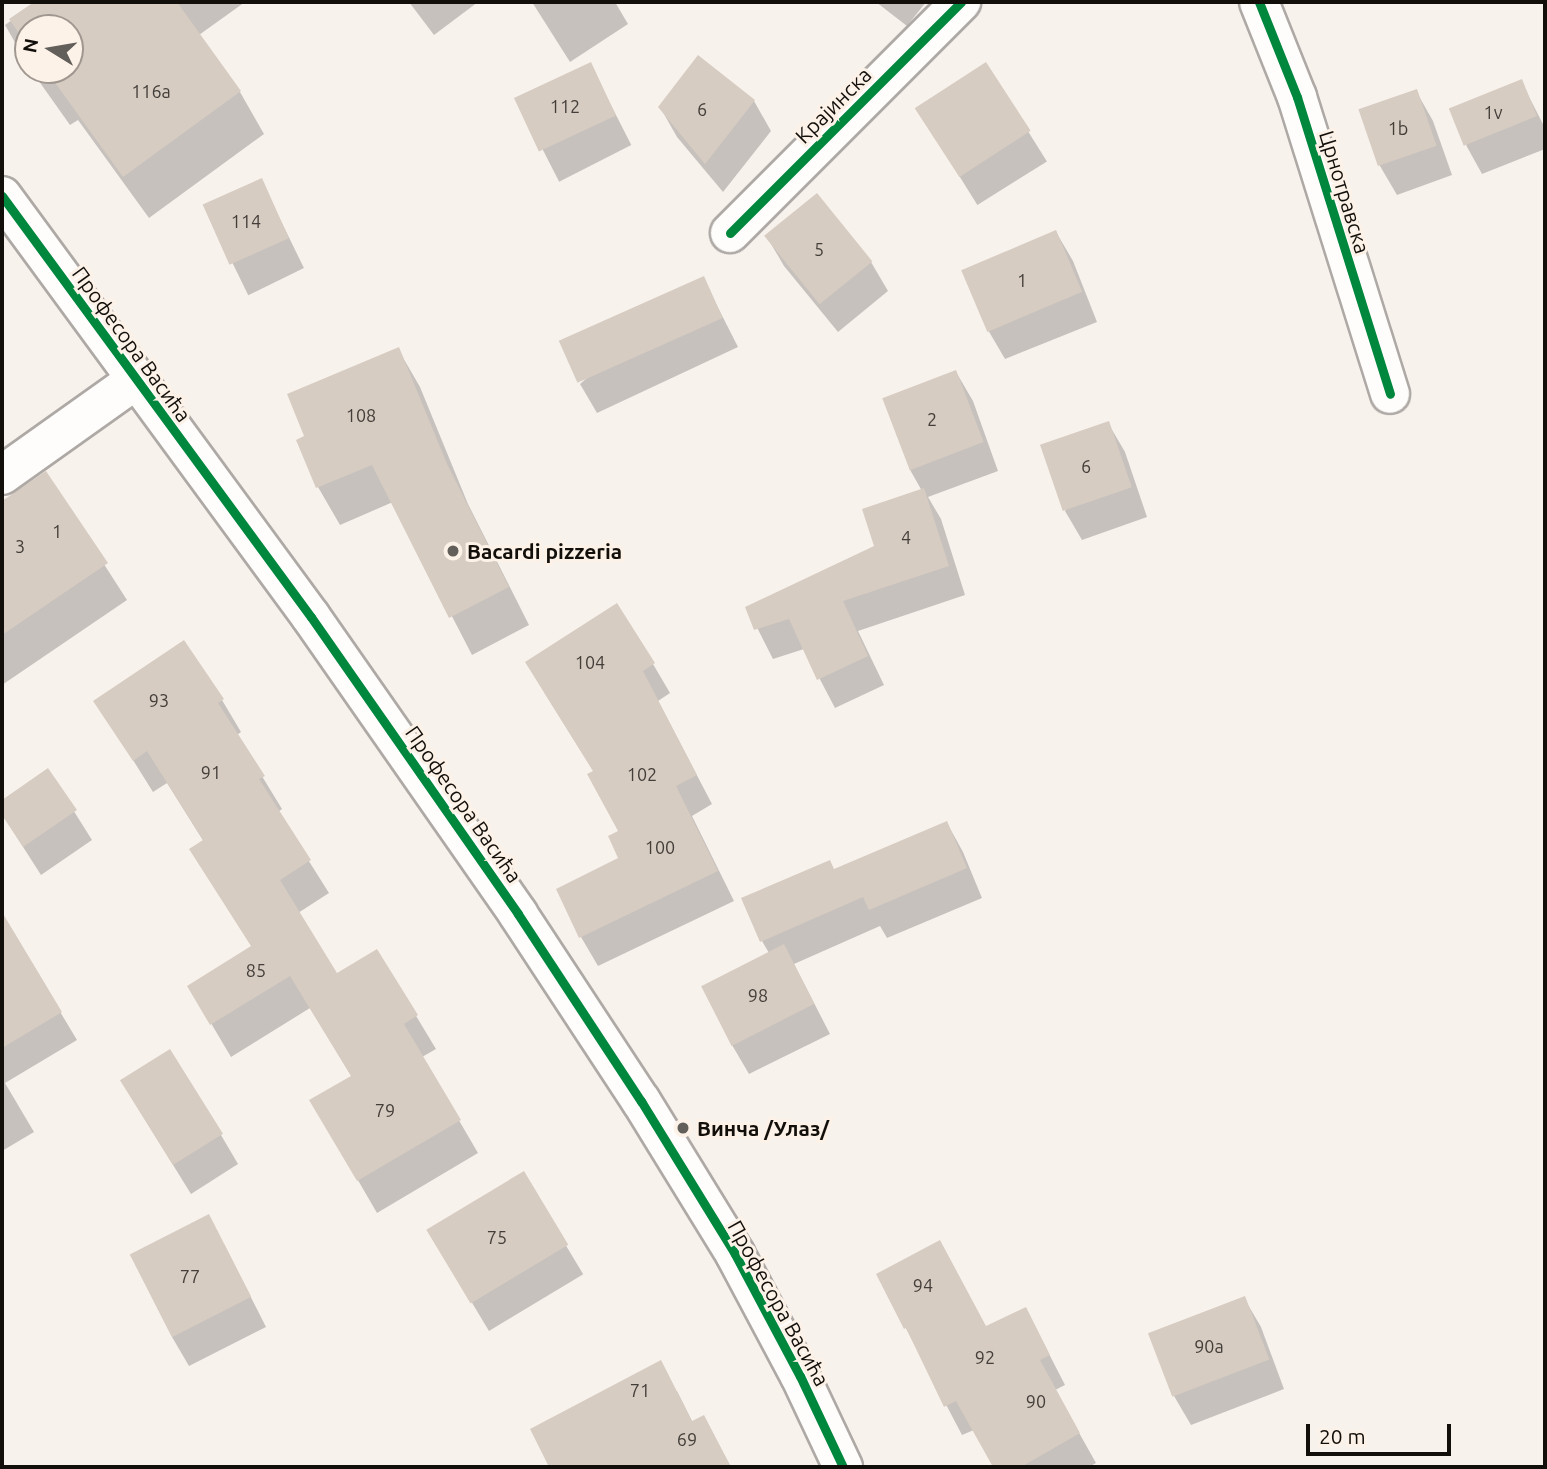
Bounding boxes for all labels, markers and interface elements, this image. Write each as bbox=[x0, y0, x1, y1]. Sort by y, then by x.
north arrow bbox=[14, 14, 84, 84]
text: N bbox=[18, 36, 43, 54]
street label: Крајинска bbox=[790, 62, 876, 148]
house number: 116a bbox=[131, 80, 171, 102]
house number: 112 bbox=[550, 95, 580, 117]
house number: 6 bbox=[697, 98, 707, 120]
house number: 1v bbox=[1484, 101, 1502, 123]
house number: 1b bbox=[1388, 117, 1408, 139]
street label: Црнотравска bbox=[1314, 128, 1376, 256]
house number: 114 bbox=[231, 210, 261, 232]
house number: 5 bbox=[814, 238, 824, 260]
street label: Професора Васића bbox=[67, 262, 197, 426]
house number: 1 bbox=[1017, 269, 1027, 291]
house number: 108 bbox=[346, 404, 376, 426]
house number: 2 bbox=[927, 408, 937, 430]
house number: 6 bbox=[1081, 455, 1091, 477]
house number: 1 bbox=[52, 520, 62, 542]
house number: 4 bbox=[901, 526, 911, 548]
house number: 3 bbox=[15, 535, 25, 557]
place label: Bacardi pizzeria bbox=[467, 538, 622, 564]
marker: Bacardi pizzeria bbox=[445, 543, 461, 559]
house number: 104 bbox=[575, 651, 605, 673]
house number: 93 bbox=[149, 689, 169, 711]
street label: Професора Васића bbox=[400, 721, 528, 887]
house number: 91 bbox=[201, 761, 221, 783]
house number: 102 bbox=[627, 763, 657, 785]
house number: 100 bbox=[645, 836, 675, 858]
house number: 85 bbox=[246, 959, 266, 981]
house number: 98 bbox=[748, 984, 768, 1006]
house number: 79 bbox=[375, 1099, 395, 1121]
place label: Винча /Улаз/ bbox=[697, 1115, 829, 1141]
marker: Винча /Улаз/ bbox=[675, 1120, 691, 1136]
street label: Професора Васића bbox=[723, 1216, 835, 1390]
house number: 75 bbox=[487, 1226, 507, 1248]
house number: 77 bbox=[180, 1265, 200, 1287]
house number: 94 bbox=[913, 1274, 933, 1296]
house number: 90a bbox=[1194, 1335, 1224, 1357]
house number: 92 bbox=[975, 1346, 995, 1368]
house number: 71 bbox=[630, 1379, 650, 1401]
house number: 90 bbox=[1026, 1390, 1046, 1412]
scale bar bbox=[1309, 1410, 1454, 1454]
text: 20 m bbox=[1319, 1424, 1366, 1448]
house number: 69 bbox=[677, 1428, 697, 1450]

